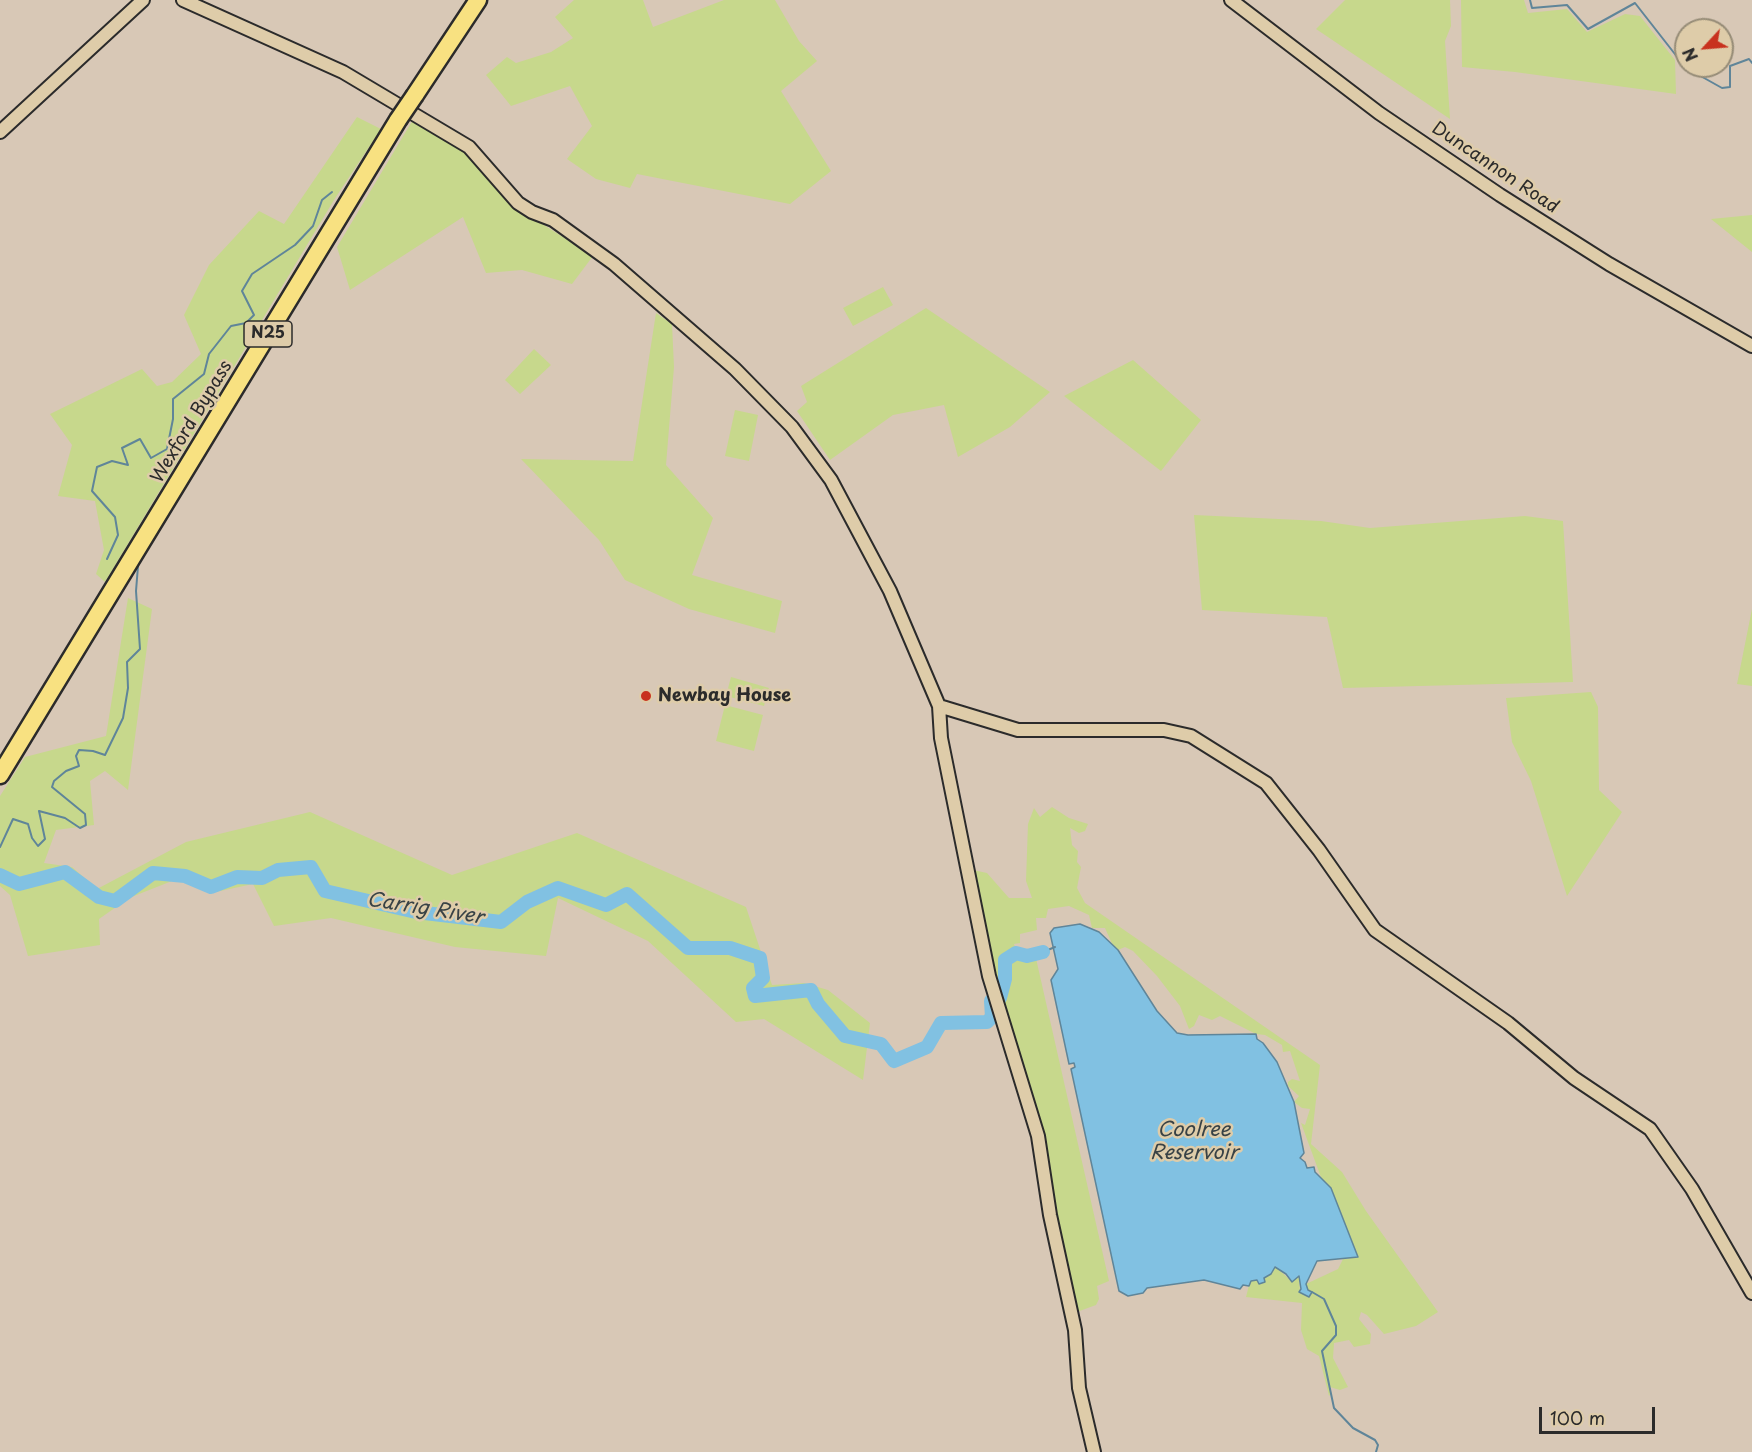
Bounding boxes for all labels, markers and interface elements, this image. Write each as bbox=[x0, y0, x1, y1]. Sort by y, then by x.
north arrow bbox=[1674, 18, 1734, 78]
text: N bbox=[1676, 44, 1703, 66]
street label: Duncannon Road bbox=[1427, 118, 1563, 218]
road number: N25 bbox=[244, 321, 292, 347]
street label: Wexford Bypass bbox=[147, 357, 237, 487]
place label: Newbay House bbox=[658, 685, 791, 707]
marker: Newbay House bbox=[639, 689, 653, 703]
water label: Carrig River bbox=[365, 888, 485, 930]
water label: Coolree Reservoir bbox=[1150, 1118, 1238, 1165]
scale bar bbox=[1542, 1395, 1658, 1433]
text: 100 m bbox=[1550, 1404, 1605, 1431]

